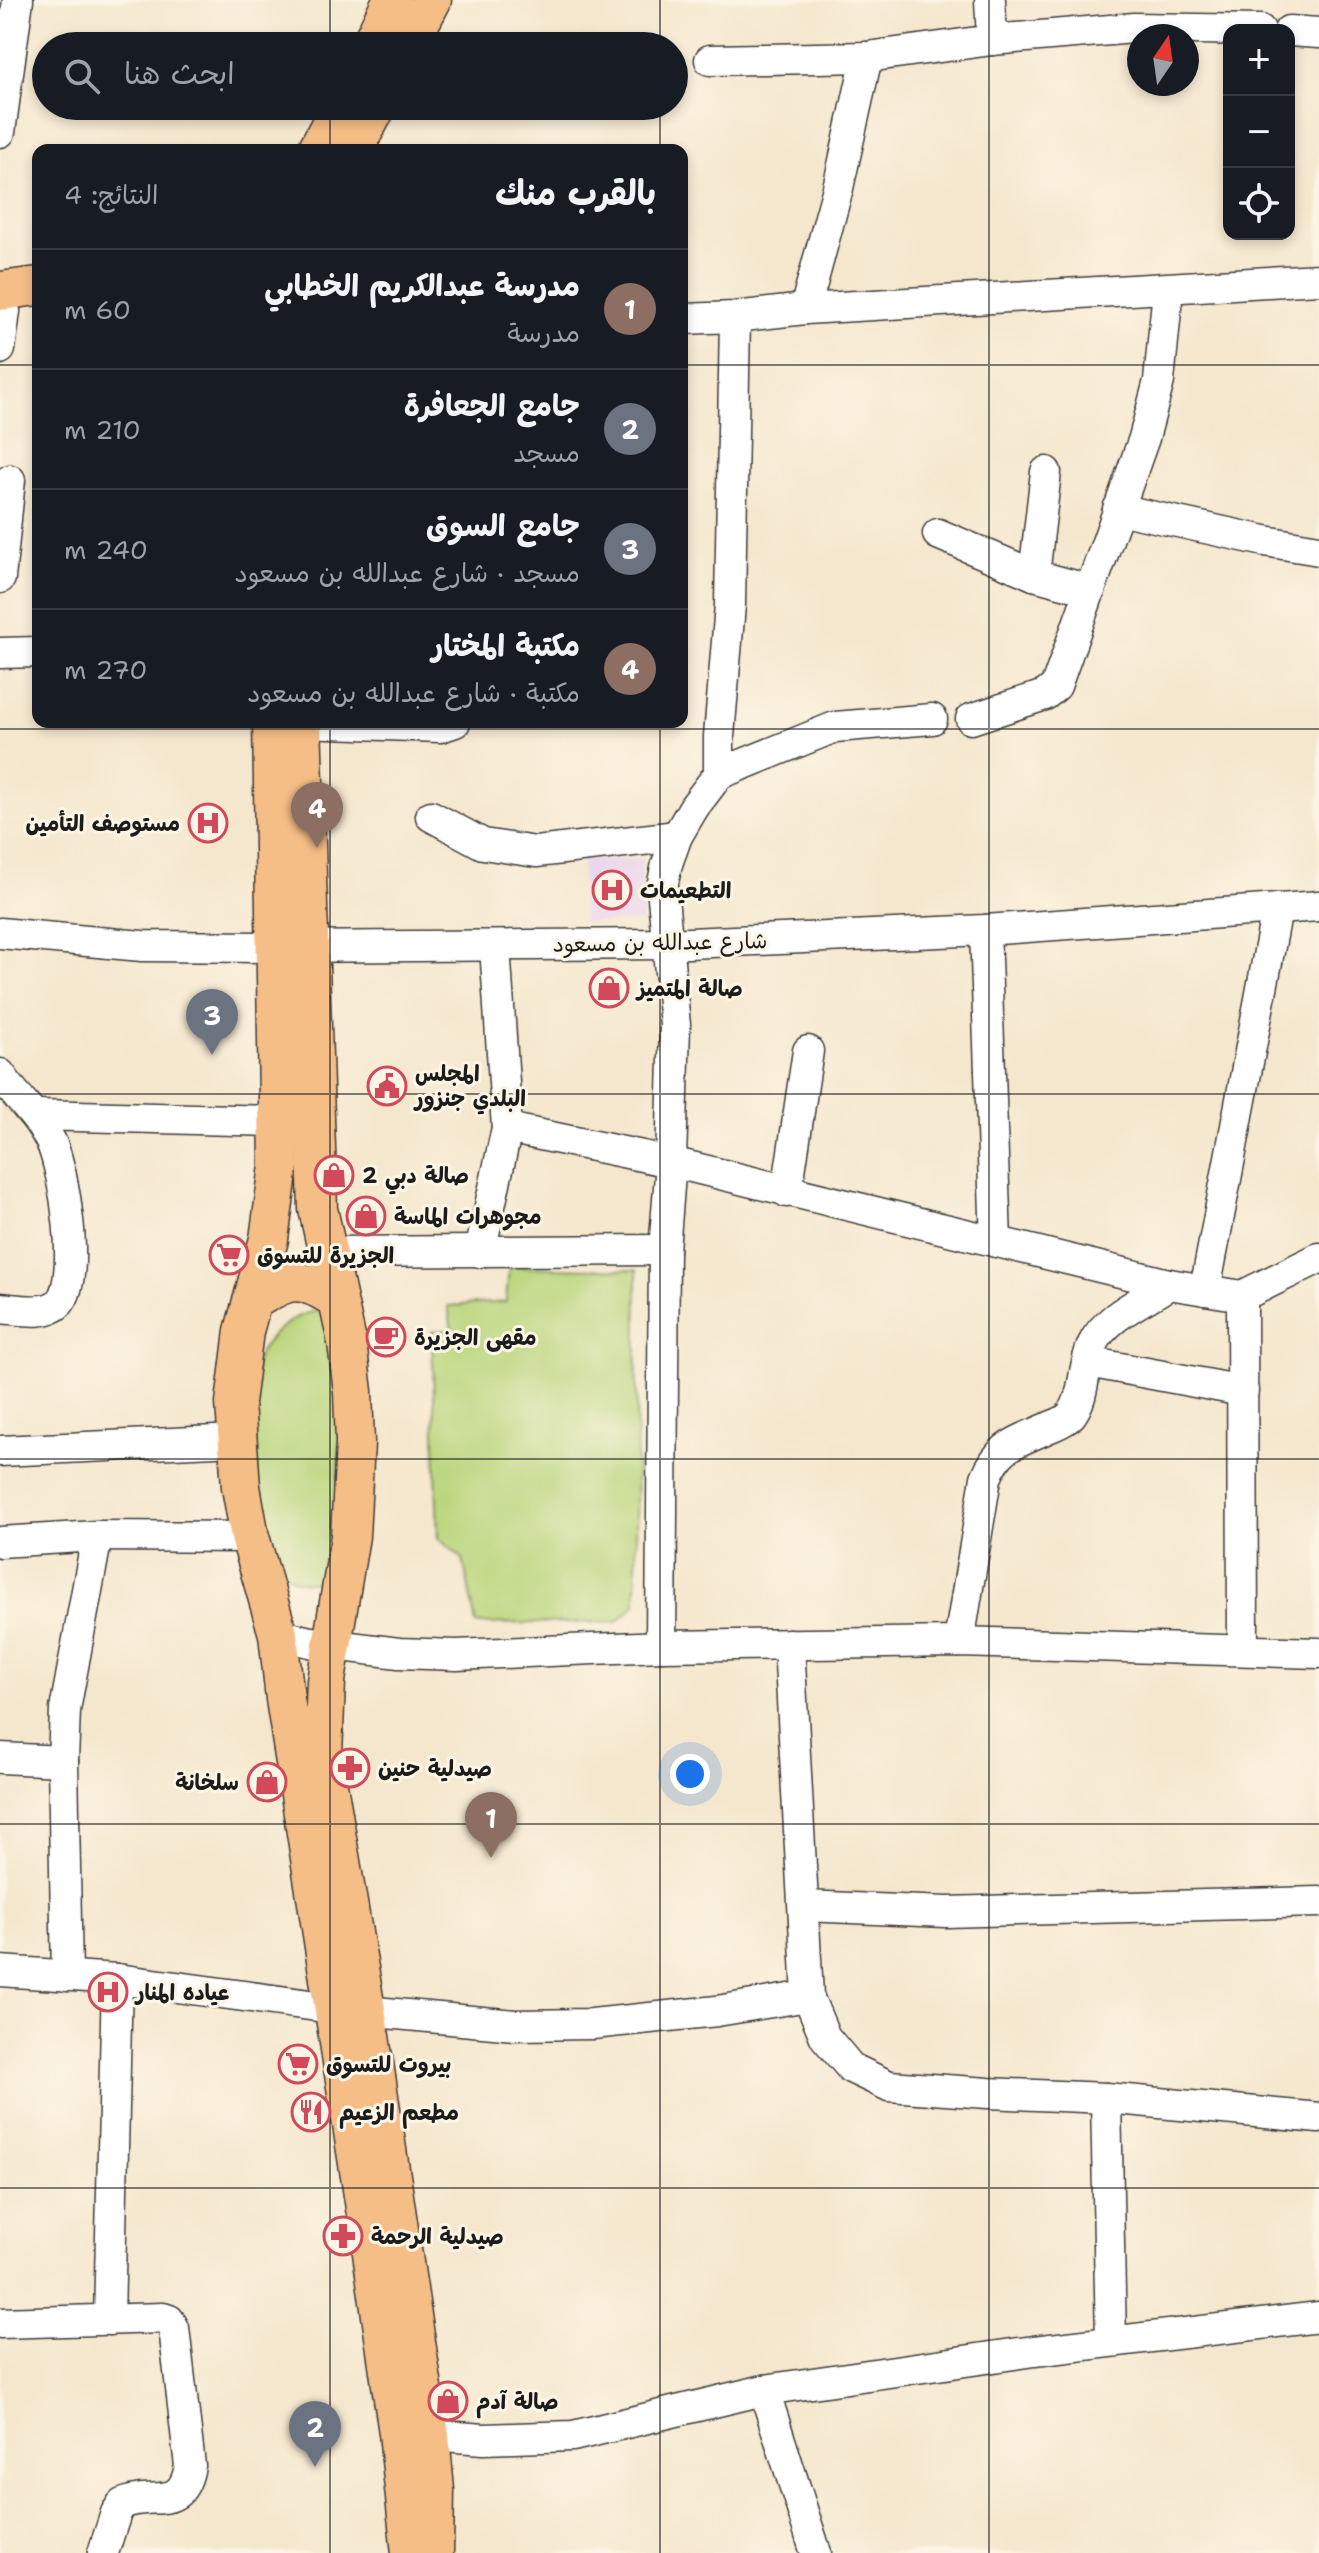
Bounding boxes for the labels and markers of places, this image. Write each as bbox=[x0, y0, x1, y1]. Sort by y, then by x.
pin: 4 bbox=[291, 782, 343, 848]
hospital icon: مستوصف التأمين bbox=[187, 802, 229, 844]
place label: مستوصف التأمين bbox=[26, 809, 180, 838]
hospital icon: التطعيمات bbox=[591, 869, 633, 911]
place label: التطعيمات bbox=[640, 876, 731, 905]
shop icon: صالة المتميز bbox=[588, 967, 630, 1009]
place label: صالة المتميز bbox=[635, 974, 743, 1003]
pin: 3 bbox=[186, 989, 238, 1055]
place label: المجلس البلدي جنزور bbox=[413, 1059, 526, 1115]
public building icon: المجلس البلدي جنزور bbox=[366, 1065, 408, 1107]
shop icon: صالة دبي 2 bbox=[313, 1154, 355, 1196]
place label: صالة دبي 2 bbox=[362, 1161, 469, 1195]
shop icon: مجوهرات الماسة bbox=[345, 1195, 387, 1237]
place label: مجوهرات الماسة bbox=[394, 1202, 542, 1231]
supermarket icon: الجزيرة للتسوق bbox=[208, 1234, 250, 1276]
place label: الجزيرة للتسوق bbox=[257, 1241, 394, 1270]
cafe icon: مقهى الجزيرة bbox=[365, 1316, 407, 1358]
place label: مقهى الجزيرة bbox=[414, 1323, 536, 1352]
pharmacy icon: صيدلية حنين bbox=[329, 1747, 371, 1789]
place label: صيدلية حنين bbox=[378, 1754, 492, 1783]
shop icon: سلخانة bbox=[246, 1761, 288, 1803]
place label: سلخانة bbox=[175, 1768, 239, 1797]
pin: 1 bbox=[465, 1792, 517, 1858]
hospital icon: عياده المنار bbox=[87, 1971, 129, 2013]
place label: عياده المنار bbox=[134, 1978, 230, 2007]
supermarket icon: بيروت للتسوق bbox=[277, 2043, 319, 2085]
place label: بيروت للتسوق bbox=[326, 2050, 451, 2079]
restaurant icon: مطعم الزعيم bbox=[290, 2091, 332, 2133]
place label: مطعم الزعيم bbox=[339, 2098, 459, 2129]
pharmacy icon: صيدلية الرحمة bbox=[322, 2215, 364, 2257]
place label: صيدلية الرحمة bbox=[371, 2222, 504, 2251]
shop icon: صالة آدم bbox=[427, 2380, 469, 2422]
place label: صالة آدم bbox=[476, 2387, 558, 2419]
pin: 2 bbox=[289, 2401, 341, 2467]

